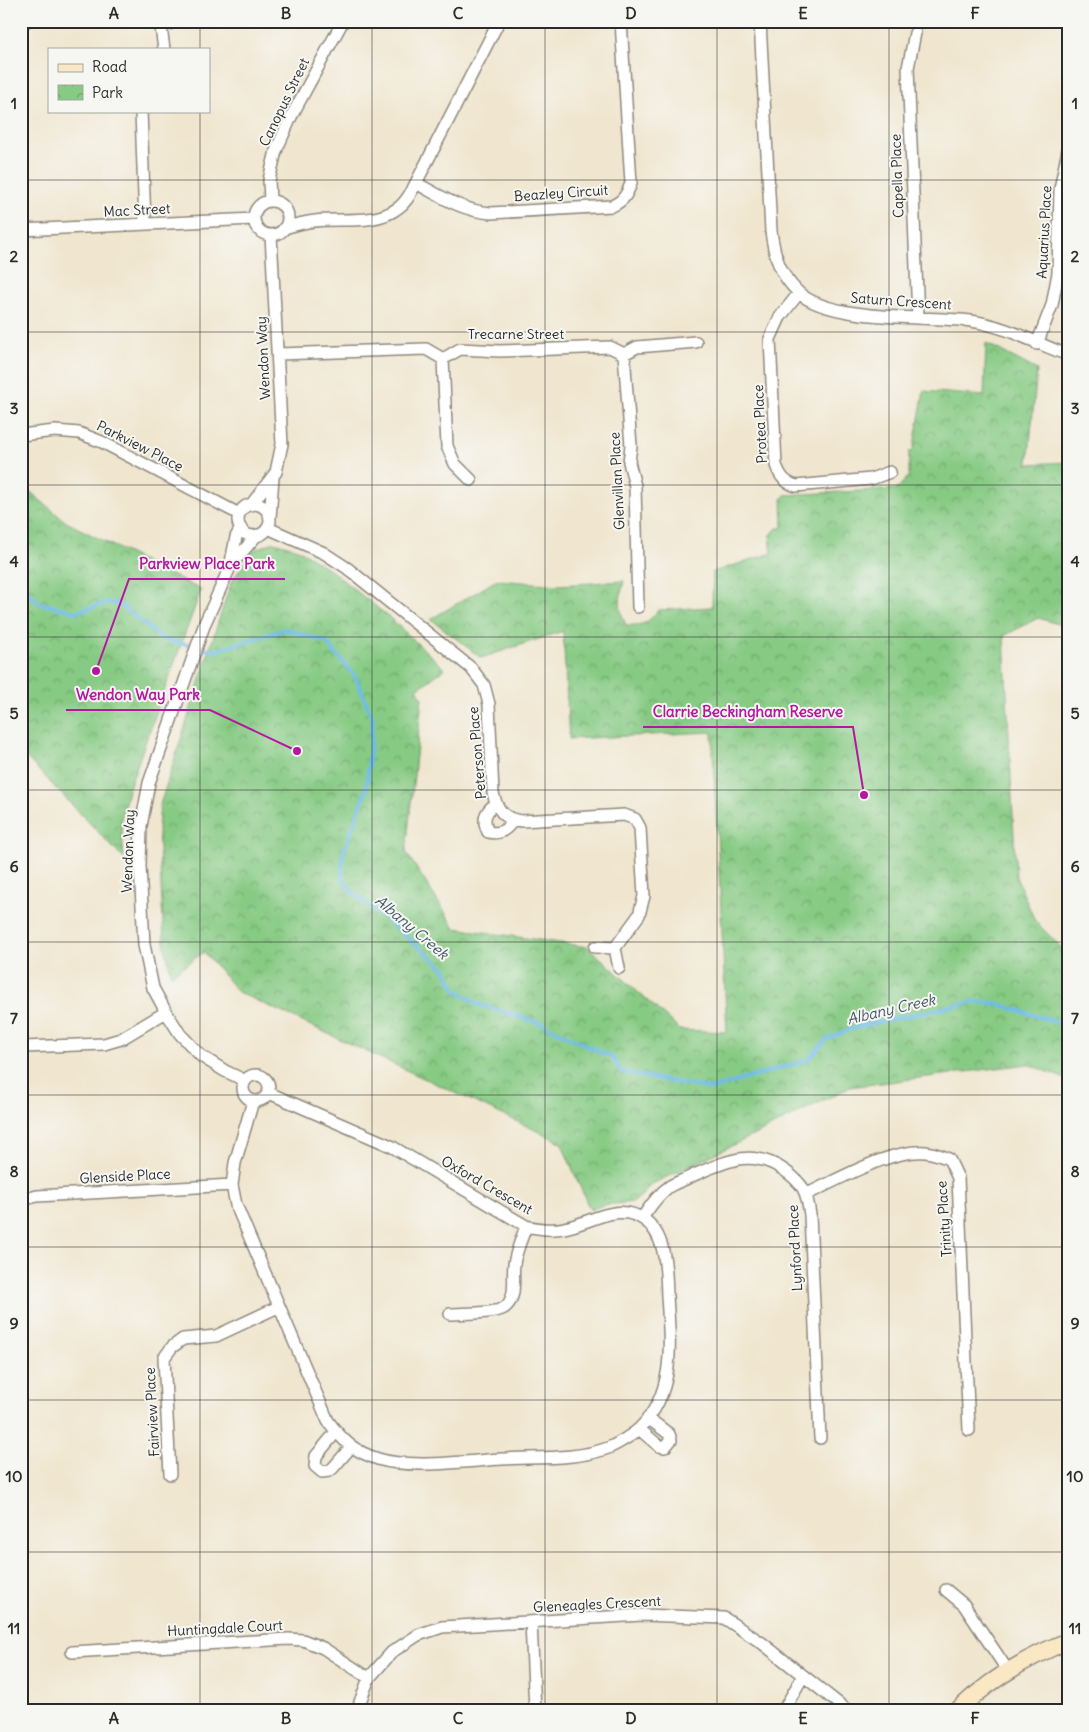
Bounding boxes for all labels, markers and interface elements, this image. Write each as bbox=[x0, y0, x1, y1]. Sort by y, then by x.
text: A bbox=[109, 3, 119, 23]
text: B bbox=[281, 3, 292, 23]
text: C bbox=[453, 3, 464, 23]
text: D bbox=[625, 3, 637, 23]
text: E bbox=[798, 3, 808, 23]
text: F bbox=[970, 3, 980, 23]
legend bbox=[48, 48, 210, 112]
street label: Canopus Street bbox=[255, 55, 313, 149]
text: Road bbox=[92, 57, 127, 76]
text: Park bbox=[92, 83, 123, 102]
text: 1 bbox=[11, 93, 17, 113]
text: 1 bbox=[1072, 93, 1078, 113]
street label: Capella Place bbox=[887, 134, 907, 218]
street label: Beazley Circuit bbox=[513, 181, 609, 205]
street label: Aquarius Place bbox=[1033, 185, 1055, 279]
street label: Mac Street bbox=[103, 199, 171, 221]
text: 2 bbox=[10, 246, 19, 266]
text: 2 bbox=[1071, 246, 1080, 266]
street label: Saturn Crescent bbox=[850, 288, 952, 314]
street label: Wendon Way bbox=[252, 316, 274, 400]
street label: Trecarne Street bbox=[468, 325, 564, 343]
street label: Protea Place bbox=[749, 384, 771, 464]
text: 3 bbox=[9, 398, 19, 418]
text: 3 bbox=[1070, 398, 1080, 418]
street label: Parkview Place bbox=[94, 416, 186, 476]
street label: Glenvillan Place bbox=[605, 431, 629, 531]
callout: Parkview Place Park bbox=[129, 549, 285, 579]
text: 4 bbox=[9, 551, 19, 571]
text: 4 bbox=[1070, 551, 1080, 571]
text: Parkview Place Park bbox=[139, 554, 275, 573]
callout: Wendon Way Park bbox=[66, 680, 210, 710]
text: Wendon Way Park bbox=[76, 685, 200, 705]
callout: Clarrie Beckingham Reserve bbox=[643, 697, 853, 727]
text: Clarrie Beckingham Reserve bbox=[653, 702, 843, 722]
text: 5 bbox=[9, 703, 19, 723]
text: 5 bbox=[1070, 703, 1080, 723]
street label: Peterson Place bbox=[464, 706, 490, 800]
street label: Wendon Way bbox=[118, 809, 138, 893]
text: 6 bbox=[9, 856, 19, 876]
text: 6 bbox=[1070, 856, 1080, 876]
water label: Albany Creek bbox=[371, 891, 454, 964]
water label: Albany Creek bbox=[845, 989, 938, 1028]
text: 7 bbox=[10, 1008, 18, 1028]
text: 7 bbox=[1071, 1008, 1079, 1028]
street label: Oxford Crescent bbox=[438, 1152, 536, 1219]
text: 8 bbox=[9, 1161, 19, 1181]
text: 8 bbox=[1070, 1161, 1080, 1181]
street label: Glenside Place bbox=[79, 1165, 171, 1187]
street label: Trinity Place bbox=[932, 1180, 956, 1258]
street label: Lynford Place bbox=[784, 1204, 806, 1292]
text: 9 bbox=[9, 1313, 19, 1333]
text: 9 bbox=[1070, 1313, 1080, 1333]
street label: Fairview Place bbox=[141, 1367, 163, 1457]
text: 10 bbox=[6, 1466, 22, 1486]
text: 10 bbox=[1067, 1466, 1083, 1486]
street label: Gleneagles Crescent bbox=[533, 1592, 662, 1616]
street label: Huntingdale Court bbox=[167, 1616, 284, 1640]
text: 11 bbox=[8, 1618, 20, 1638]
text: 11 bbox=[1069, 1618, 1081, 1638]
text: A bbox=[109, 1708, 119, 1728]
text: B bbox=[281, 1708, 292, 1728]
text: C bbox=[453, 1708, 464, 1728]
text: D bbox=[625, 1708, 637, 1728]
text: E bbox=[798, 1708, 808, 1728]
text: F bbox=[970, 1708, 980, 1728]

